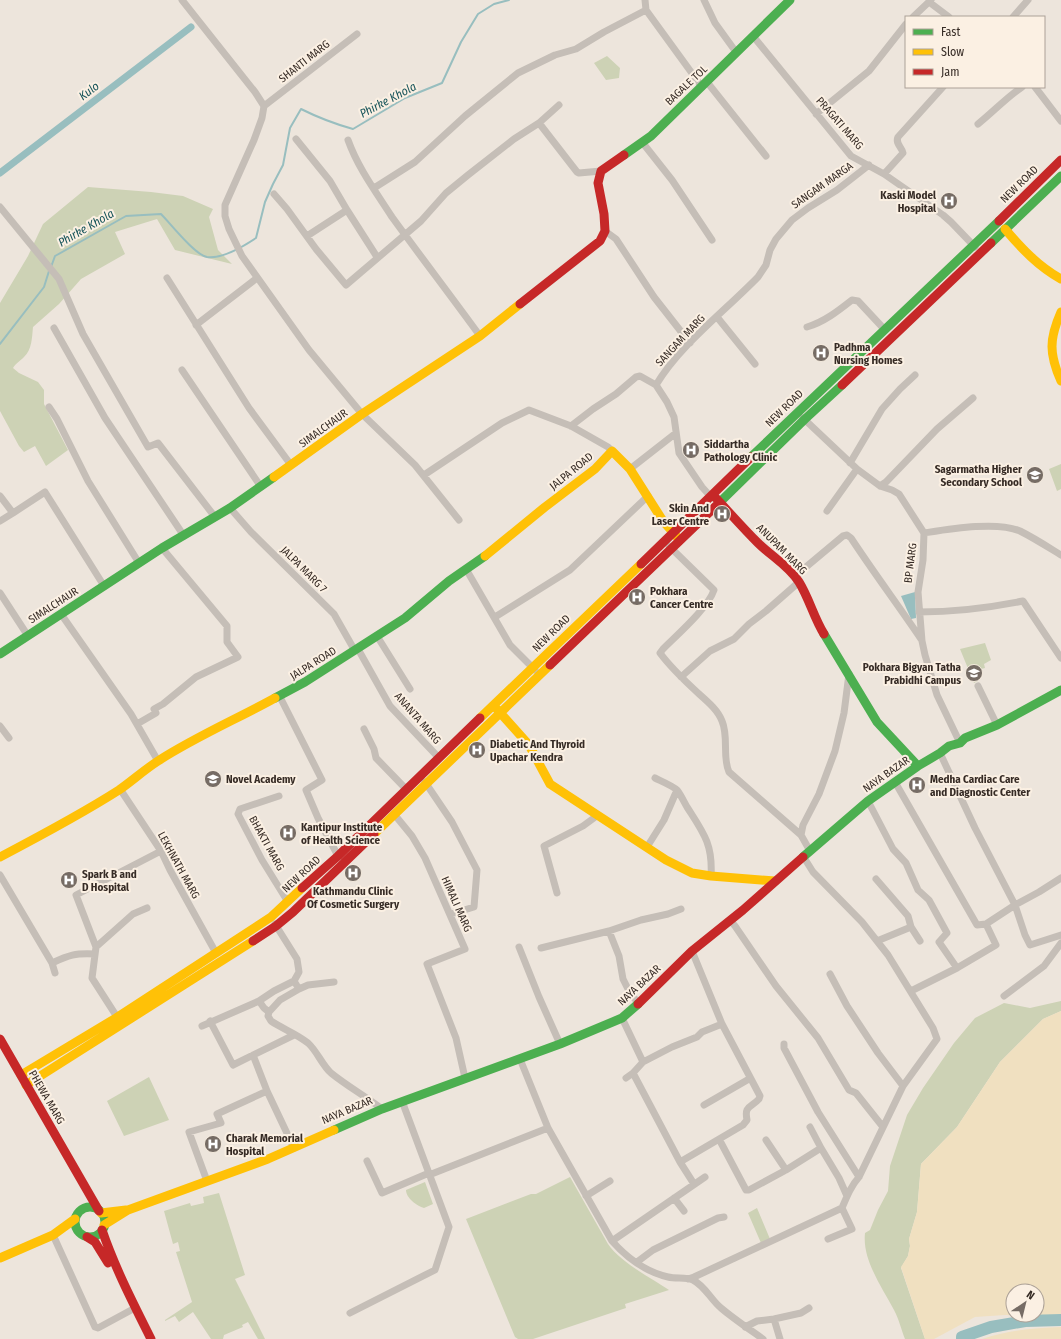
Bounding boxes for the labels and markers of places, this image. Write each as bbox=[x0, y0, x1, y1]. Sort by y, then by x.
place label: Kaski Model Hospital bbox=[880, 189, 937, 215]
hospital icon: Kaski Model Hospital bbox=[939, 191, 959, 211]
place label: Padhma Nursing Homes bbox=[834, 341, 903, 367]
hospital icon: Padhma Nursing Homes bbox=[811, 343, 831, 363]
place label: Siddartha Pathology Clinic bbox=[704, 438, 777, 464]
hospital icon: Siddartha Pathology Clinic bbox=[681, 440, 701, 460]
place label: Sagarmatha Higher Secondary School bbox=[935, 463, 1023, 489]
school or university icon: Sagarmatha Higher Secondary School bbox=[1025, 465, 1045, 485]
place label: Skin And Laser Centre bbox=[652, 502, 709, 528]
hospital icon: Skin And Laser Centre bbox=[712, 504, 732, 524]
place label: Pokhara Cancer Centre bbox=[650, 585, 714, 611]
hospital icon: Pokhara Cancer Centre bbox=[627, 587, 647, 607]
place label: Pokhara Bigyan Tatha Prabidhi Campus bbox=[863, 661, 962, 687]
school or university icon: Pokhara Bigyan Tatha Prabidhi Campus bbox=[964, 663, 984, 683]
place label: Diabetic And Thyroid Upachar Kendra bbox=[490, 738, 585, 764]
hospital icon: Diabetic And Thyroid Upachar Kendra bbox=[467, 740, 487, 760]
school or university icon: Novel Academy bbox=[203, 769, 223, 789]
place label: Novel Academy bbox=[226, 773, 296, 786]
place label: Medha Cardiac Care and Diagnostic Center bbox=[930, 773, 1031, 799]
hospital icon: Medha Cardiac Care and Diagnostic Center bbox=[907, 775, 927, 795]
place label: Kantipur Institute of Health Science bbox=[301, 821, 383, 847]
hospital icon: Kantipur Institute of Health Science bbox=[278, 823, 298, 843]
hospital icon: Kathmandu Clinic Of Cosmetic Surgery bbox=[343, 863, 363, 883]
place label: Spark B and D Hospital bbox=[82, 868, 137, 894]
hospital icon: Spark B and D Hospital bbox=[59, 870, 79, 890]
place label: Kathmandu Clinic Of Cosmetic Surgery bbox=[307, 885, 400, 911]
place label: Charak Memorial Hospital bbox=[226, 1132, 304, 1158]
hospital icon: Charak Memorial Hospital bbox=[203, 1134, 223, 1154]

